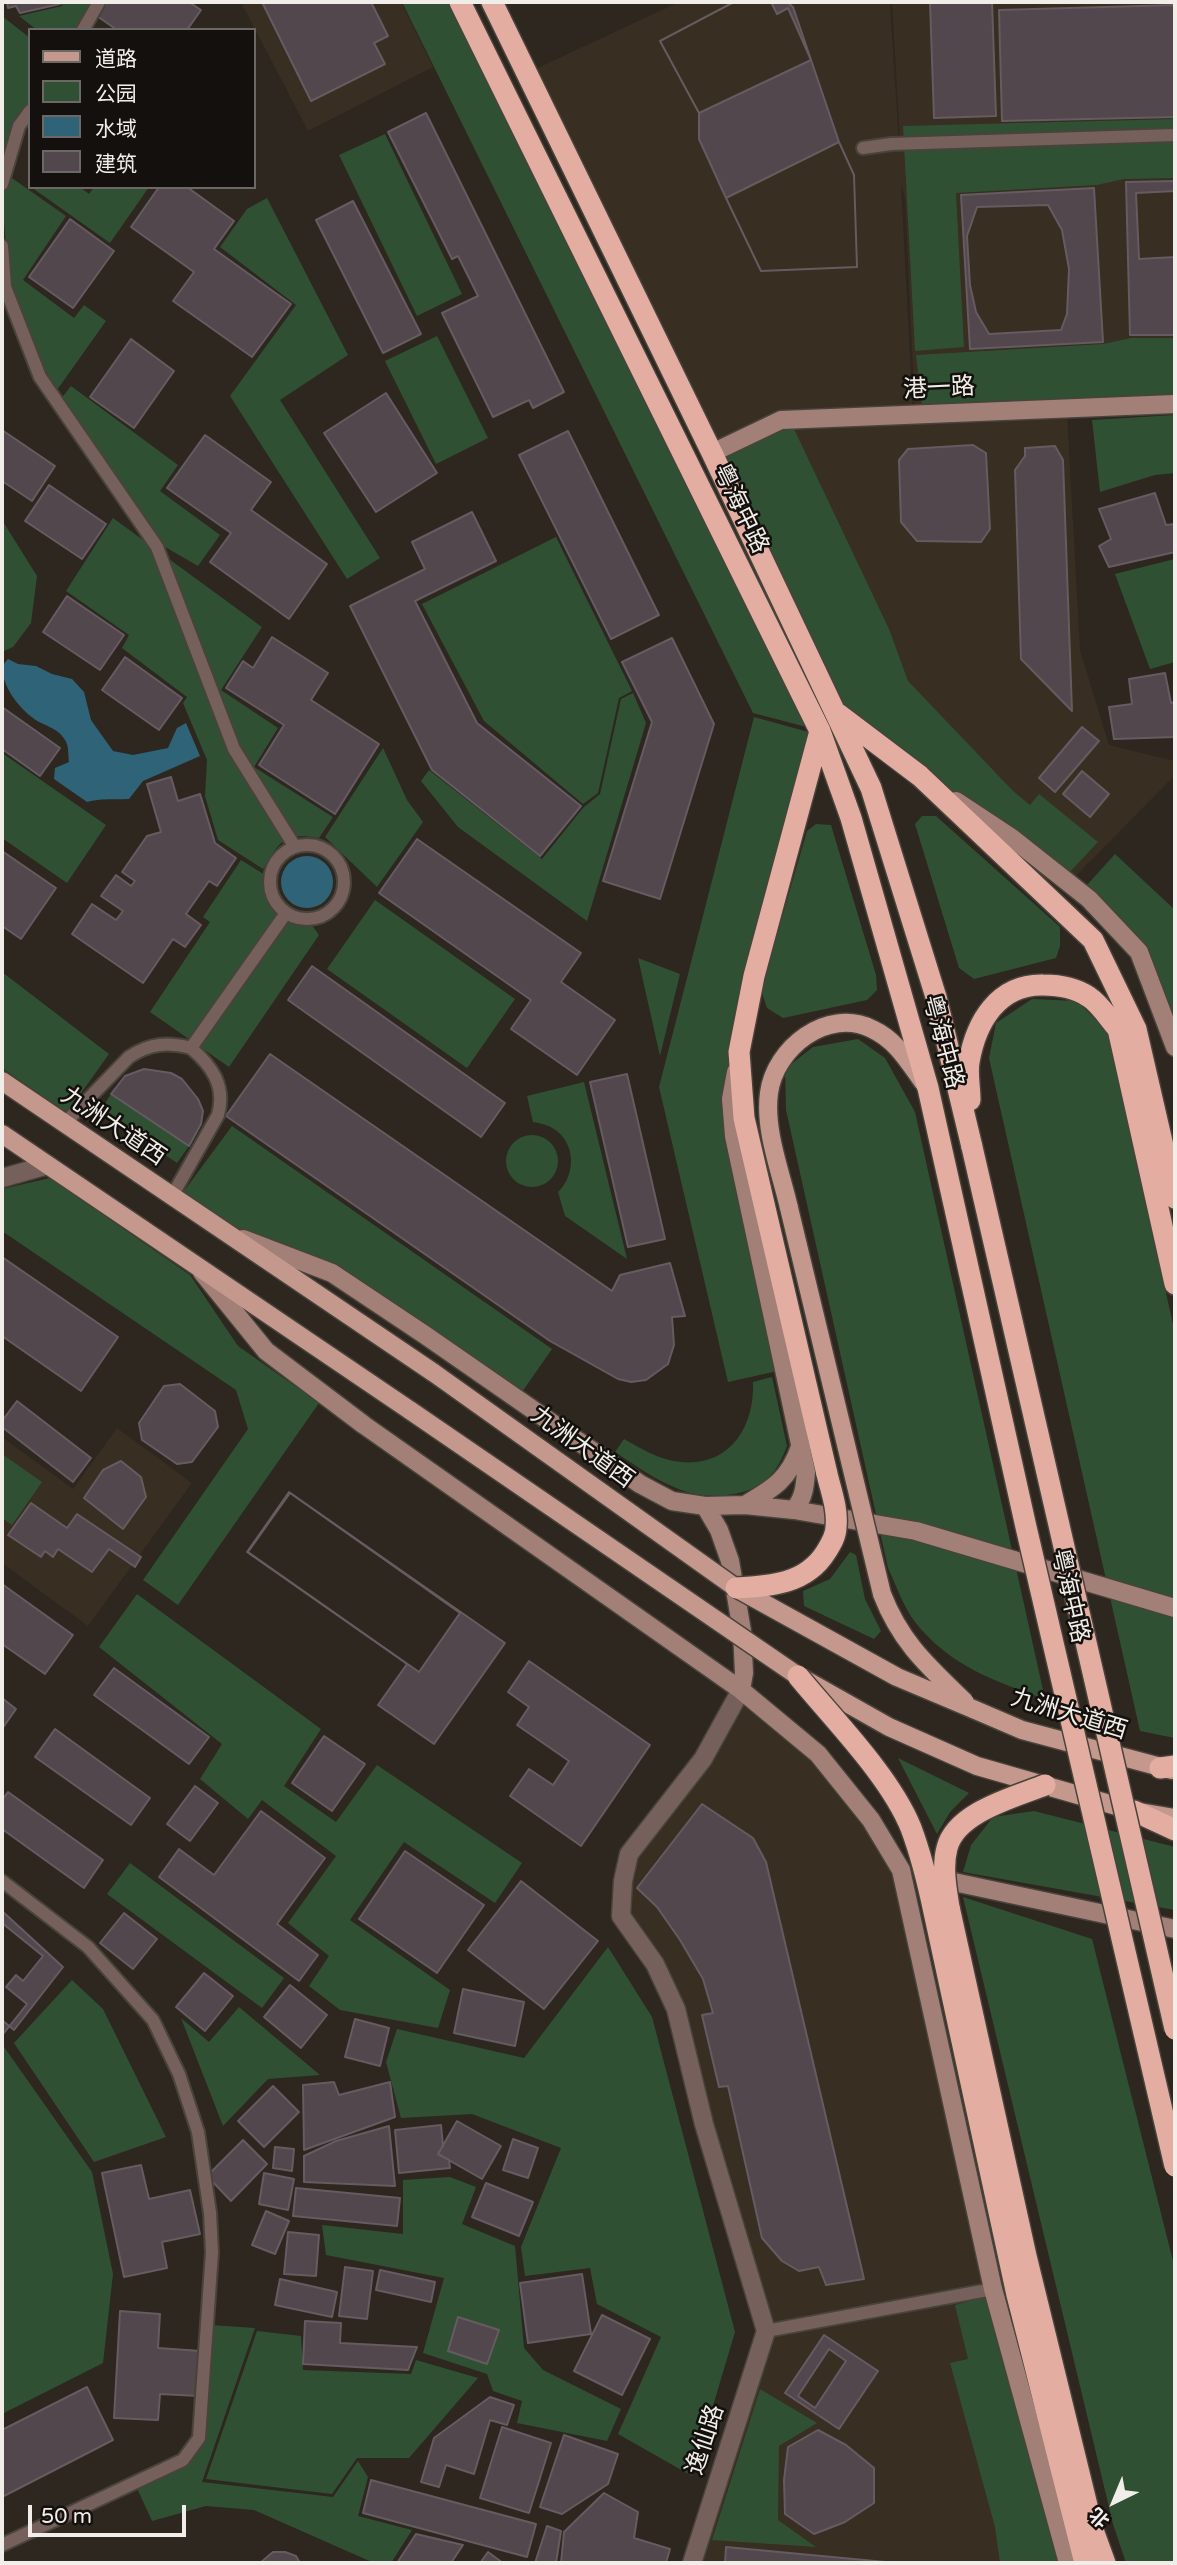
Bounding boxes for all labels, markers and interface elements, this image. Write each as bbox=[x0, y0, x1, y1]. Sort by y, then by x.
legend bbox=[28, 28, 256, 189]
text: 道路 bbox=[95, 47, 137, 72]
text: 公园 bbox=[95, 82, 137, 107]
text: 水域 bbox=[95, 117, 137, 142]
text: 建筑 bbox=[95, 152, 137, 177]
street label: 港一路 bbox=[902, 373, 976, 405]
street label: 粤海中路 bbox=[706, 460, 774, 558]
street label: 粤海中路 bbox=[916, 992, 968, 1092]
street label: 九洲大道西 bbox=[55, 1082, 171, 1172]
street label: 九洲大道西 bbox=[525, 1401, 639, 1495]
street label: 粤海中路 bbox=[1044, 1546, 1094, 1646]
street label: 九洲大道西 bbox=[1007, 1684, 1131, 1746]
street label: 逸仙路 bbox=[681, 2401, 731, 2479]
north arrow bbox=[1079, 2467, 1149, 2537]
scale bar bbox=[32, 2492, 189, 2536]
text: 北 bbox=[1085, 2503, 1114, 2532]
text: 50 m bbox=[41, 2504, 92, 2529]

